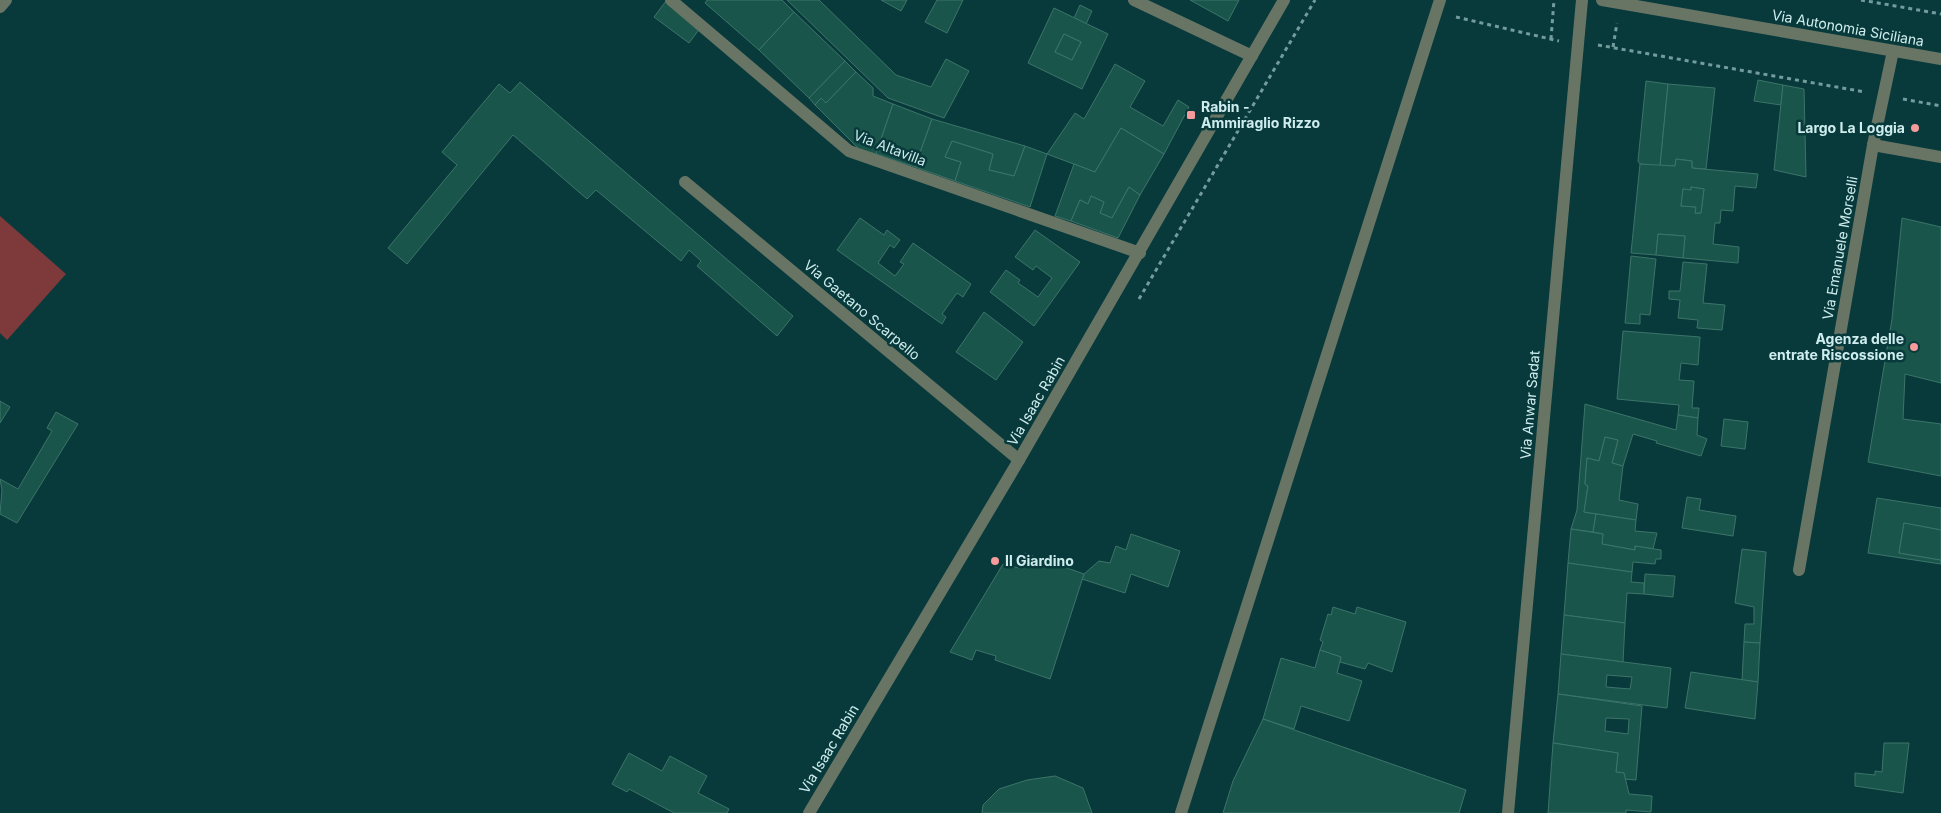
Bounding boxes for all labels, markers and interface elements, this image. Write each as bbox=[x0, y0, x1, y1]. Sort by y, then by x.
street label: Via Autonomia Siciliana bbox=[1771, 6, 1926, 49]
place label: Rabin - Ammiraglio Rizzo bbox=[1201, 98, 1321, 131]
marker: Rabin - Ammiraglio Rizzo bbox=[1185, 109, 1197, 121]
place label: Largo La Loggia bbox=[1797, 119, 1905, 136]
marker: Largo La Loggia bbox=[1909, 122, 1921, 134]
street label: Via Altavilla bbox=[852, 126, 929, 169]
street label: Via Emanuele Morselli bbox=[1818, 175, 1861, 321]
street label: Via Gaetano Scarpello bbox=[801, 256, 924, 363]
place label: Agenza delle entrate Riscossione bbox=[1769, 330, 1904, 363]
marker: Agenza delle entrate Riscossione bbox=[1908, 341, 1920, 353]
street label: Via Anwar Sadat bbox=[1516, 349, 1543, 460]
street label: Via Isaac Rabin bbox=[1003, 353, 1068, 449]
place label: Il Giardino bbox=[1005, 552, 1074, 569]
marker: Il Giardino bbox=[989, 555, 1001, 567]
street label: Via Isaac Rabin bbox=[795, 701, 862, 796]

